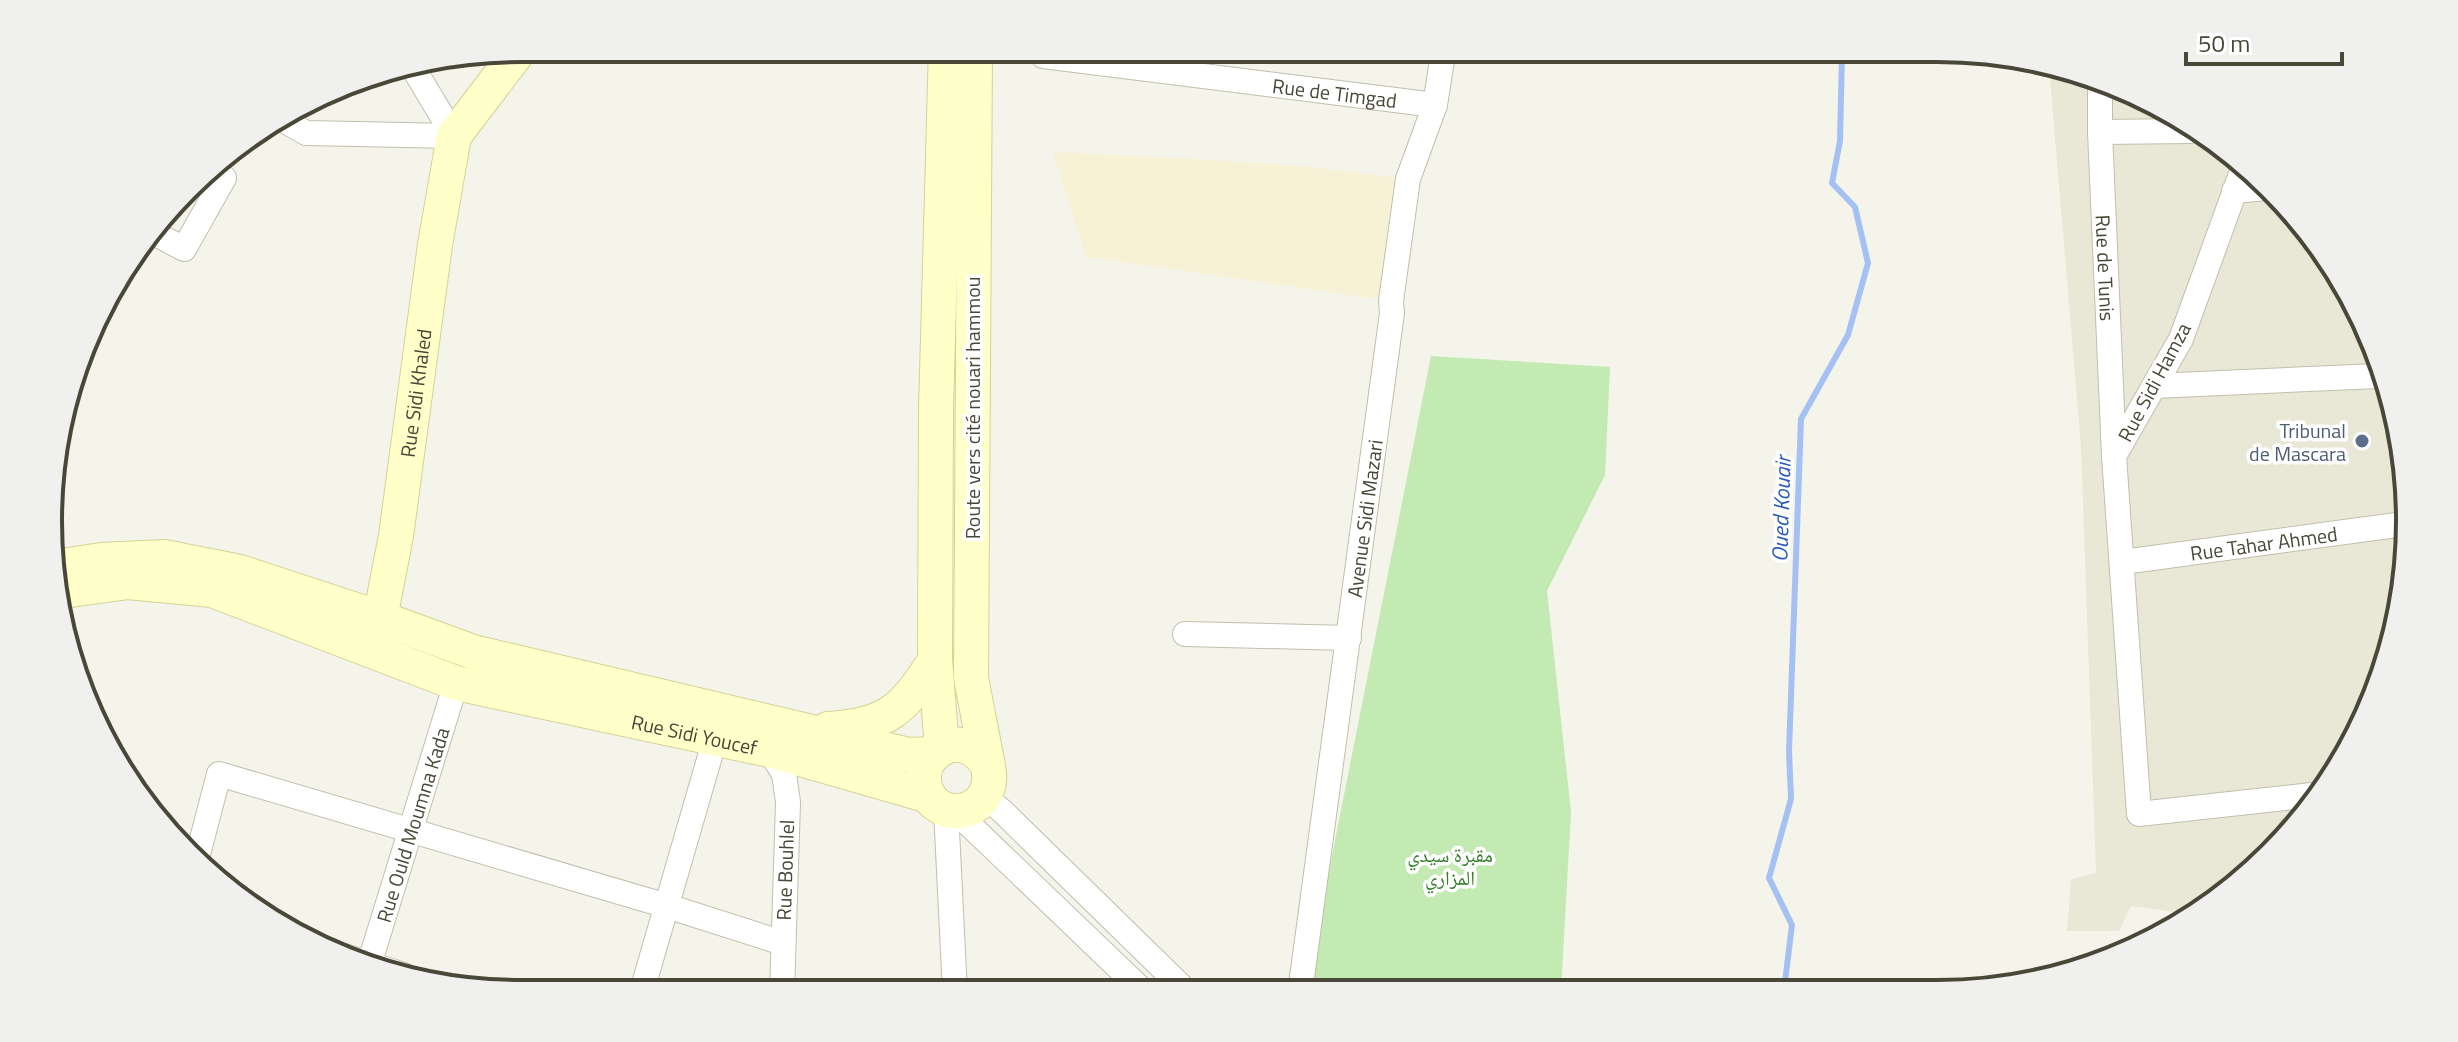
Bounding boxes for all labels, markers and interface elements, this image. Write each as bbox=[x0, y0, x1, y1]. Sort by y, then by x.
scale bar bbox=[2186, 16, 2342, 66]
text: 50 m bbox=[2198, 25, 2250, 61]
street label: Rue de Timgad bbox=[1271, 69, 1399, 116]
street label: Rue de Tunis bbox=[2088, 214, 2124, 322]
street label: Route vers cité nouari hammou bbox=[957, 277, 988, 539]
street label: Rue Sidi Hamza bbox=[2109, 317, 2199, 447]
street label: Rue Sidi Khaled bbox=[391, 327, 439, 459]
place label: Tribunal de Mascara bbox=[2249, 415, 2346, 469]
marker: Tribunal de Mascara bbox=[2353, 432, 2371, 450]
street label: Avenue Sidi Mazari bbox=[1338, 437, 1390, 599]
water label: Oued Kouair bbox=[1762, 452, 1800, 563]
street label: Rue Tahar Ahmed bbox=[2188, 518, 2339, 568]
street label: Rue Sidi Youcef bbox=[629, 705, 761, 763]
street label: Rue Ould Moumna Kada bbox=[368, 723, 457, 926]
street label: Rue Bouhlel bbox=[768, 819, 802, 921]
park label: مقبرة سيدي المزاري bbox=[1407, 839, 1493, 894]

